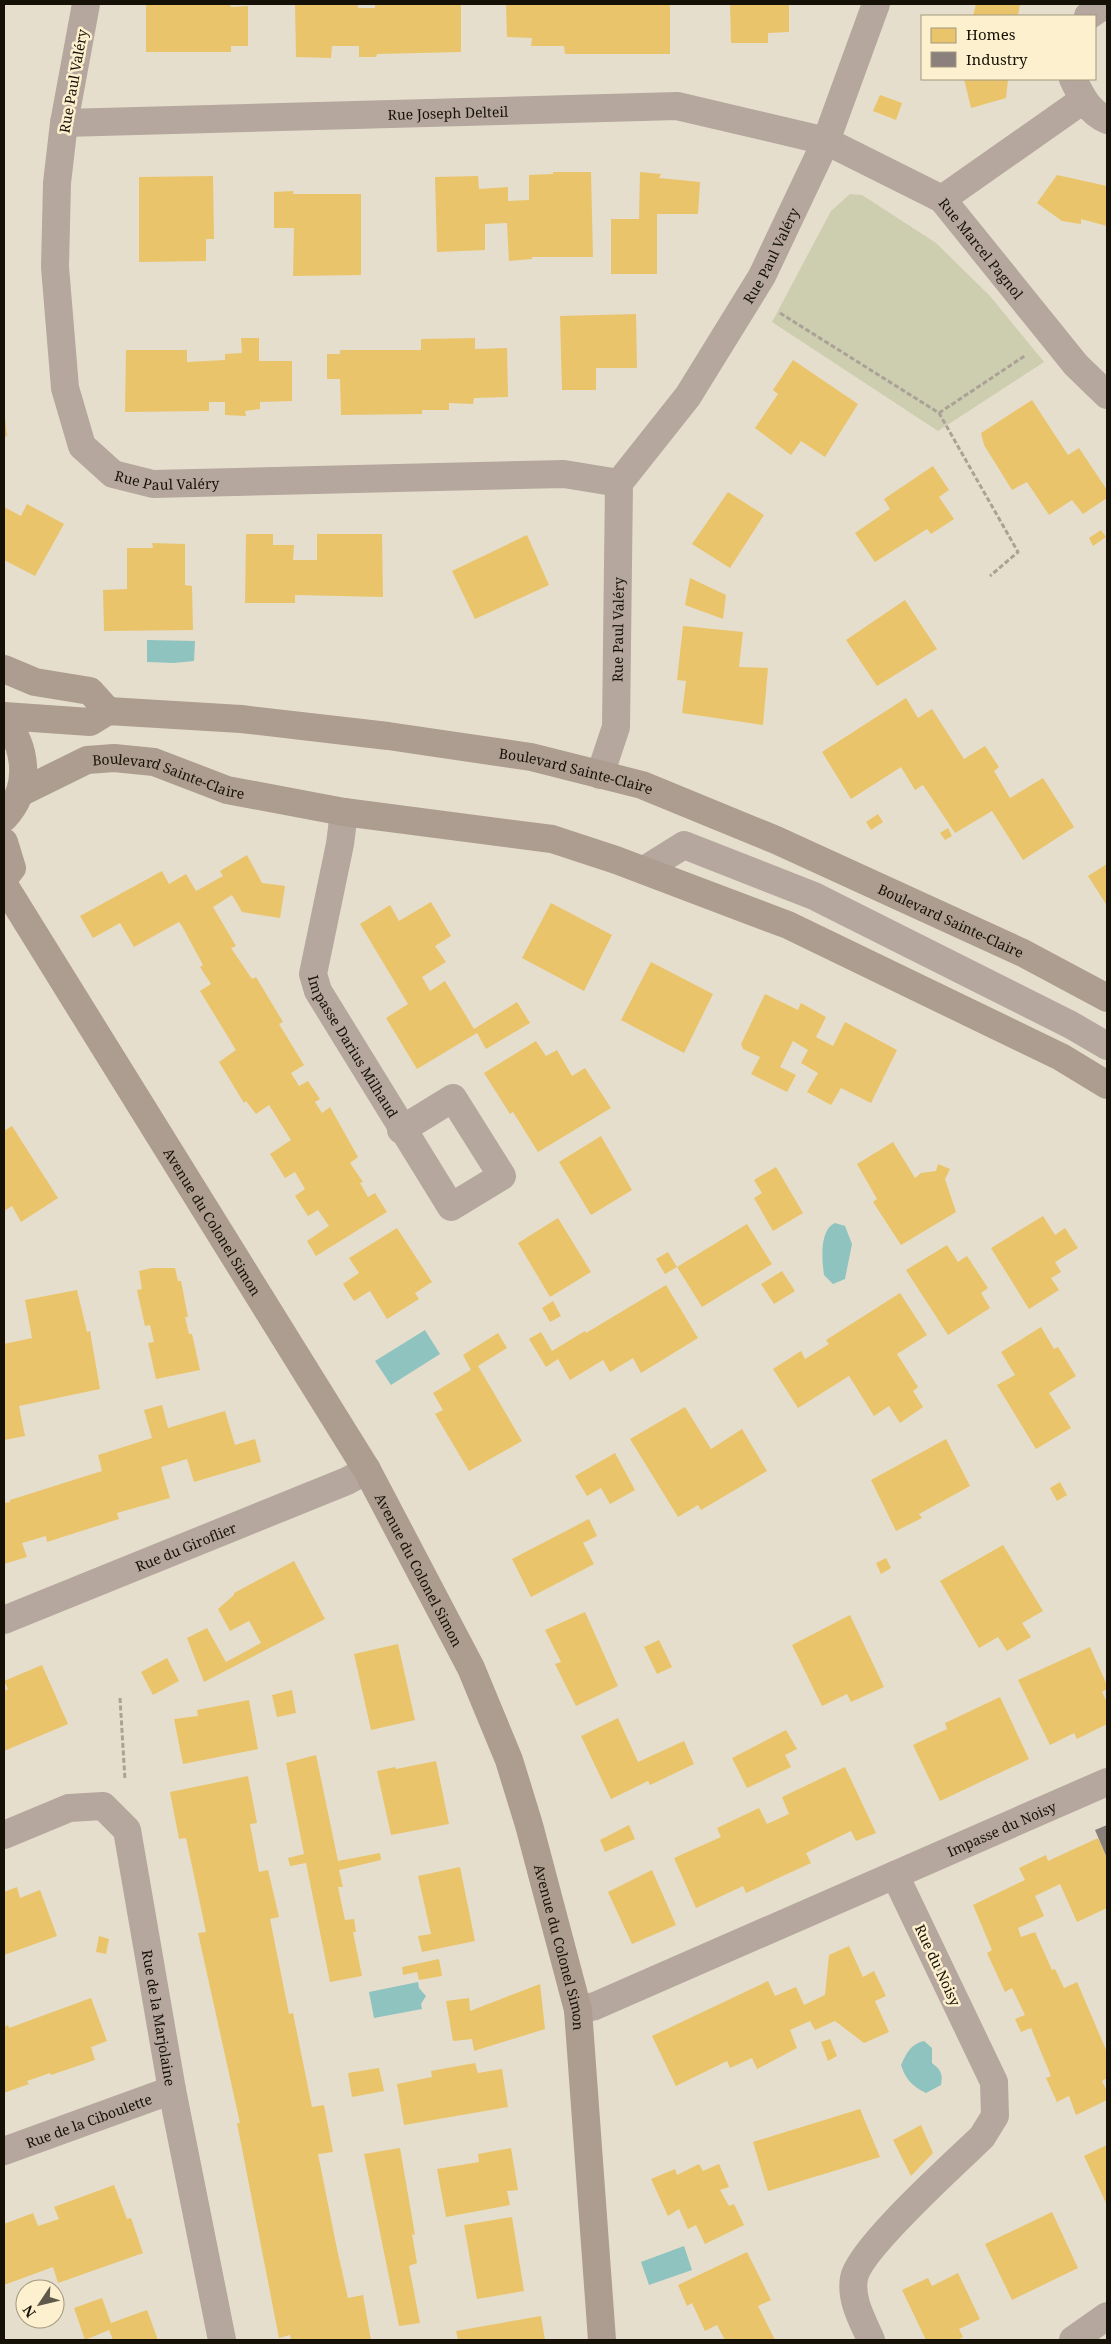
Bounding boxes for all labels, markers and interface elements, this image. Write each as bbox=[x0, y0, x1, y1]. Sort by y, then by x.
legend bbox=[921, 15, 1096, 80]
text: Homes bbox=[966, 24, 1016, 44]
street label: Rue Paul Valéry bbox=[55, 27, 92, 134]
text: Industry bbox=[966, 49, 1028, 69]
street label: Rue Joseph Delteil bbox=[387, 101, 509, 124]
street label: Rue Marcel Pagnol bbox=[935, 194, 1029, 303]
street label: Rue Paul Valéry bbox=[738, 204, 803, 307]
street label: Rue Paul Valéry bbox=[113, 465, 220, 494]
street label: Rue Paul Valéry bbox=[607, 577, 627, 682]
street label: Boulevard Sainte-Claire bbox=[498, 743, 656, 798]
street label: Boulevard Sainte-Claire bbox=[92, 748, 246, 803]
street label: Boulevard Sainte-Claire bbox=[875, 879, 1027, 962]
street label: Impasse Darius Milhaud bbox=[304, 973, 403, 1121]
street label: Avenue du Colonel Simon bbox=[160, 1144, 266, 1299]
street label: Avenue du Colonel Simon bbox=[371, 1490, 467, 1650]
street label: Rue du Giroflier bbox=[132, 1517, 239, 1575]
street label: Impasse du Noisy bbox=[944, 1796, 1059, 1860]
street label: Avenue du Colonel Simon bbox=[530, 1862, 589, 2031]
street label: Rue du Noisy bbox=[911, 1921, 965, 2009]
street label: Rue de la Marjolaine bbox=[138, 1948, 181, 2087]
street label: Rue de la Ciboulette bbox=[23, 2089, 154, 2152]
north arrow bbox=[15, 2279, 65, 2329]
text: N bbox=[18, 2302, 40, 2322]

